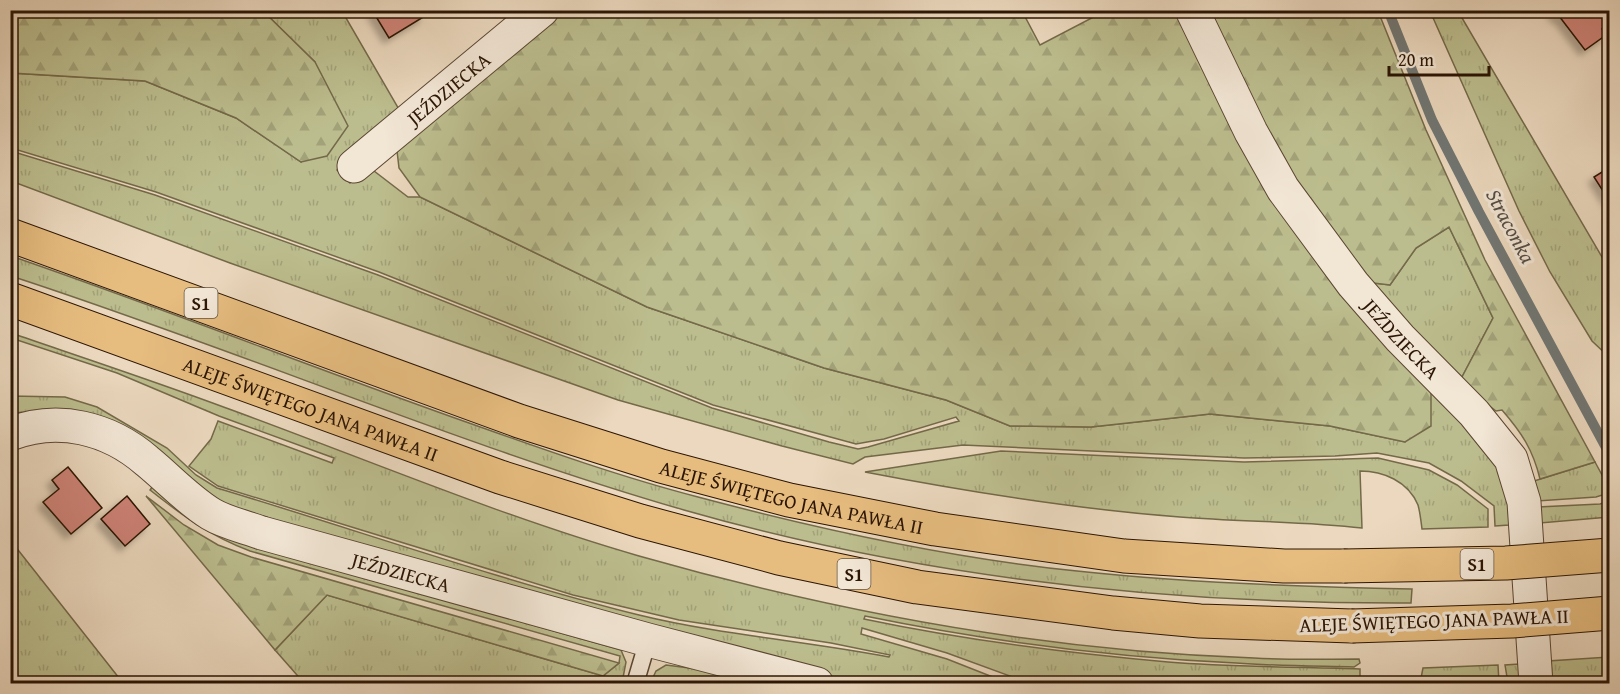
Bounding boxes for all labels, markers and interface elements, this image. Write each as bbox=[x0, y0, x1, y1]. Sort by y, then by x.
scale bar bbox=[1389, 39, 1490, 77]
street label: JEŹDZIECKA bbox=[397, 45, 496, 133]
text: 20 m bbox=[1398, 46, 1434, 73]
water label: Straconka bbox=[1478, 183, 1544, 269]
road number: S1 bbox=[184, 288, 218, 318]
street label: JEŹDZIECKA bbox=[1355, 289, 1447, 385]
street label: ALEJE ŚWIĘTEGO JANA PAWŁA II bbox=[179, 349, 443, 468]
street label: ALEJE ŚWIĘTEGO JANA PAWŁA II bbox=[656, 452, 926, 541]
street label: JEŹDZIECKA bbox=[346, 543, 454, 599]
road number: S1 bbox=[1460, 549, 1494, 579]
road number: S1 bbox=[838, 559, 870, 589]
street label: ALEJE ŚWIĘTEGO JANA PAWŁA II bbox=[1299, 601, 1569, 639]

